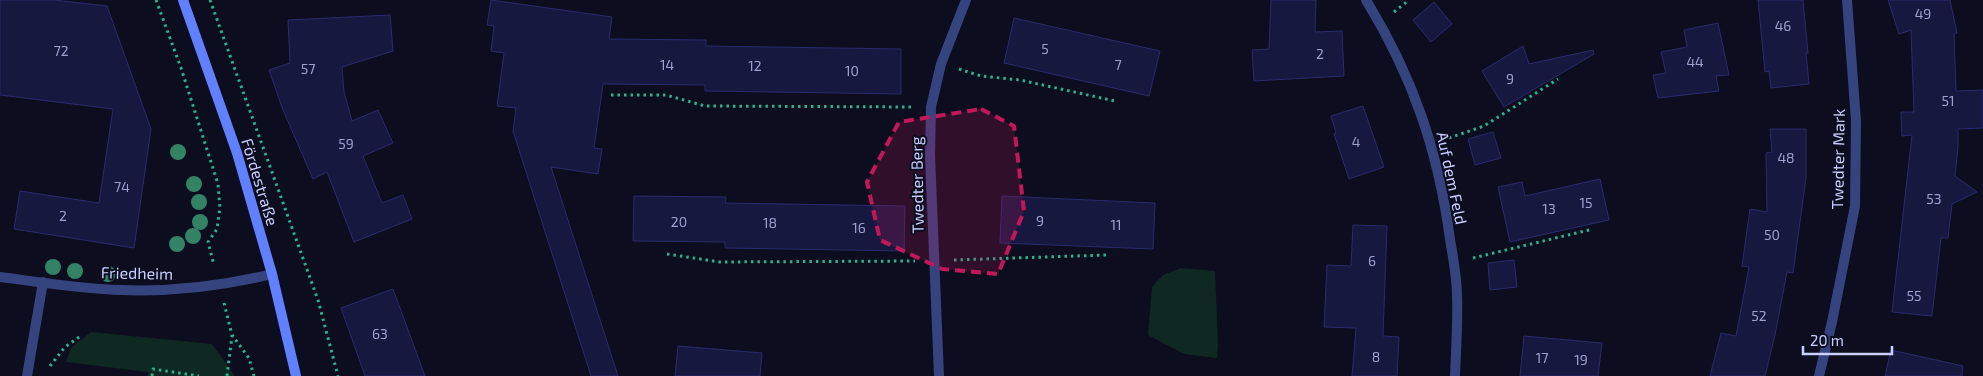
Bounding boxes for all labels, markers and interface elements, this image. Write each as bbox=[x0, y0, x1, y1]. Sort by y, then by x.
house number: 49 bbox=[1915, 5, 1931, 22]
house number: 46 bbox=[1775, 17, 1791, 34]
house number: 5 bbox=[1041, 40, 1049, 57]
house number: 72 bbox=[53, 42, 69, 59]
house number: 2 bbox=[1316, 45, 1324, 62]
house number: 44 bbox=[1686, 53, 1704, 70]
house number: 14 bbox=[660, 56, 674, 73]
house number: 7 bbox=[1114, 56, 1122, 73]
house number: 12 bbox=[748, 57, 762, 74]
house number: 57 bbox=[301, 60, 315, 77]
house number: 10 bbox=[845, 62, 859, 79]
house number: 9 bbox=[1506, 70, 1514, 87]
house number: 51 bbox=[1941, 92, 1955, 109]
street label: Twedter Mark bbox=[1827, 108, 1848, 210]
street label: Auf dem Feld bbox=[1433, 130, 1472, 226]
house number: 4 bbox=[1352, 133, 1360, 150]
house number: 59 bbox=[338, 135, 354, 152]
street label: Fördestraße bbox=[238, 136, 283, 228]
street label: Twedter Berg bbox=[906, 136, 927, 234]
house number: 48 bbox=[1777, 149, 1795, 166]
house number: 74 bbox=[114, 178, 130, 195]
house number: 53 bbox=[1926, 190, 1942, 207]
house number: 15 bbox=[1579, 194, 1593, 211]
house number: 13 bbox=[1542, 200, 1556, 217]
house number: 2 bbox=[59, 207, 67, 224]
house number: 9 bbox=[1036, 212, 1044, 229]
house number: 20 bbox=[671, 213, 687, 230]
house number: 18 bbox=[763, 214, 777, 231]
house number: 11 bbox=[1110, 216, 1122, 233]
house number: 16 bbox=[852, 219, 866, 236]
house number: 50 bbox=[1764, 226, 1780, 243]
house number: 6 bbox=[1368, 252, 1376, 269]
street label: Friedheim bbox=[101, 262, 173, 283]
house number: 55 bbox=[1906, 287, 1922, 304]
house number: 52 bbox=[1751, 307, 1767, 324]
scale bar bbox=[1803, 324, 1892, 356]
house number: 63 bbox=[372, 325, 388, 342]
text: 20 m bbox=[1810, 331, 1844, 349]
house number: 8 bbox=[1372, 348, 1380, 365]
house number: 17 bbox=[1536, 349, 1548, 366]
house number: 19 bbox=[1574, 351, 1588, 368]

